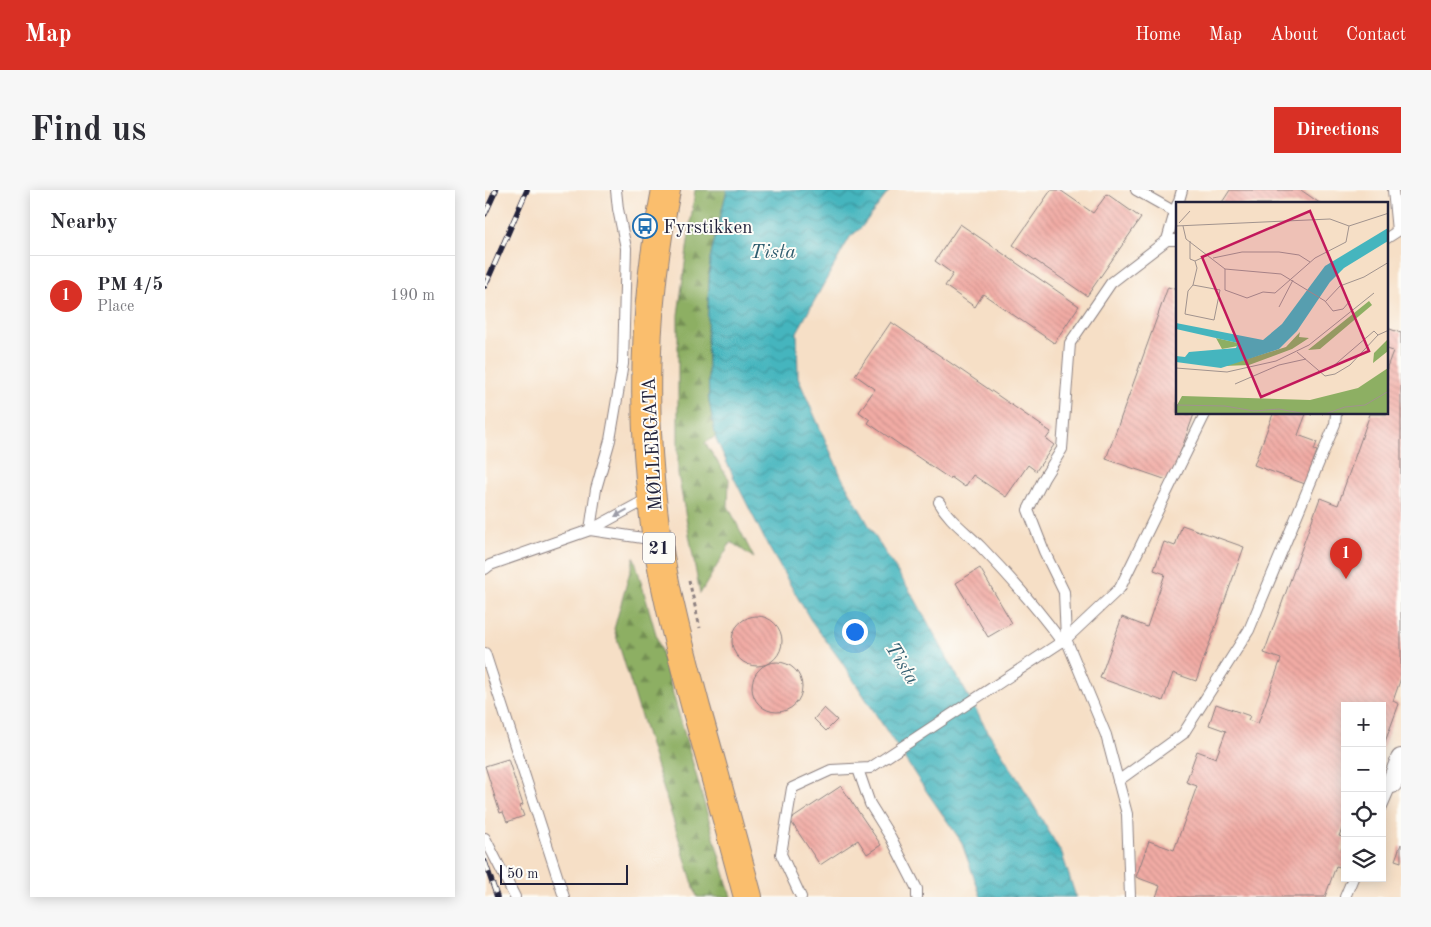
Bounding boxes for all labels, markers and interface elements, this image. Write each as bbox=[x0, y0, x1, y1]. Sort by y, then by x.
text: Map bbox=[25, 23, 72, 47]
text: Home bbox=[1135, 26, 1181, 44]
text: Map bbox=[1209, 26, 1242, 44]
text: About bbox=[1270, 26, 1318, 44]
text: Contact bbox=[1346, 26, 1406, 44]
button: Directions bbox=[1274, 107, 1401, 153]
text: Find us bbox=[30, 113, 146, 148]
inset map bbox=[1176, 202, 1389, 415]
text: Nearby bbox=[50, 212, 118, 233]
bus stop icon: Fyrstikken bbox=[632, 213, 658, 239]
place label: Fyrstikken bbox=[663, 219, 753, 238]
water label: Tista bbox=[750, 243, 796, 263]
text: PM 4/5 bbox=[97, 276, 163, 295]
text: 1 bbox=[61, 288, 71, 304]
text: 190 m bbox=[390, 288, 435, 304]
text: Place bbox=[97, 299, 134, 315]
street label: MØLLERGATA bbox=[640, 376, 666, 511]
one-way arrow bbox=[614, 509, 628, 517]
road number: 21 bbox=[643, 532, 675, 563]
pin: 1 bbox=[1330, 538, 1362, 579]
your location bbox=[842, 619, 868, 645]
water label: Tista bbox=[881, 639, 922, 689]
map controls bbox=[1341, 702, 1386, 882]
button: + bbox=[1341, 702, 1386, 747]
button: − bbox=[1341, 747, 1386, 792]
button: locate bbox=[1341, 792, 1386, 837]
button: layers bbox=[1341, 837, 1386, 882]
scale bar bbox=[500, 862, 627, 885]
text: 50 m bbox=[507, 867, 538, 881]

